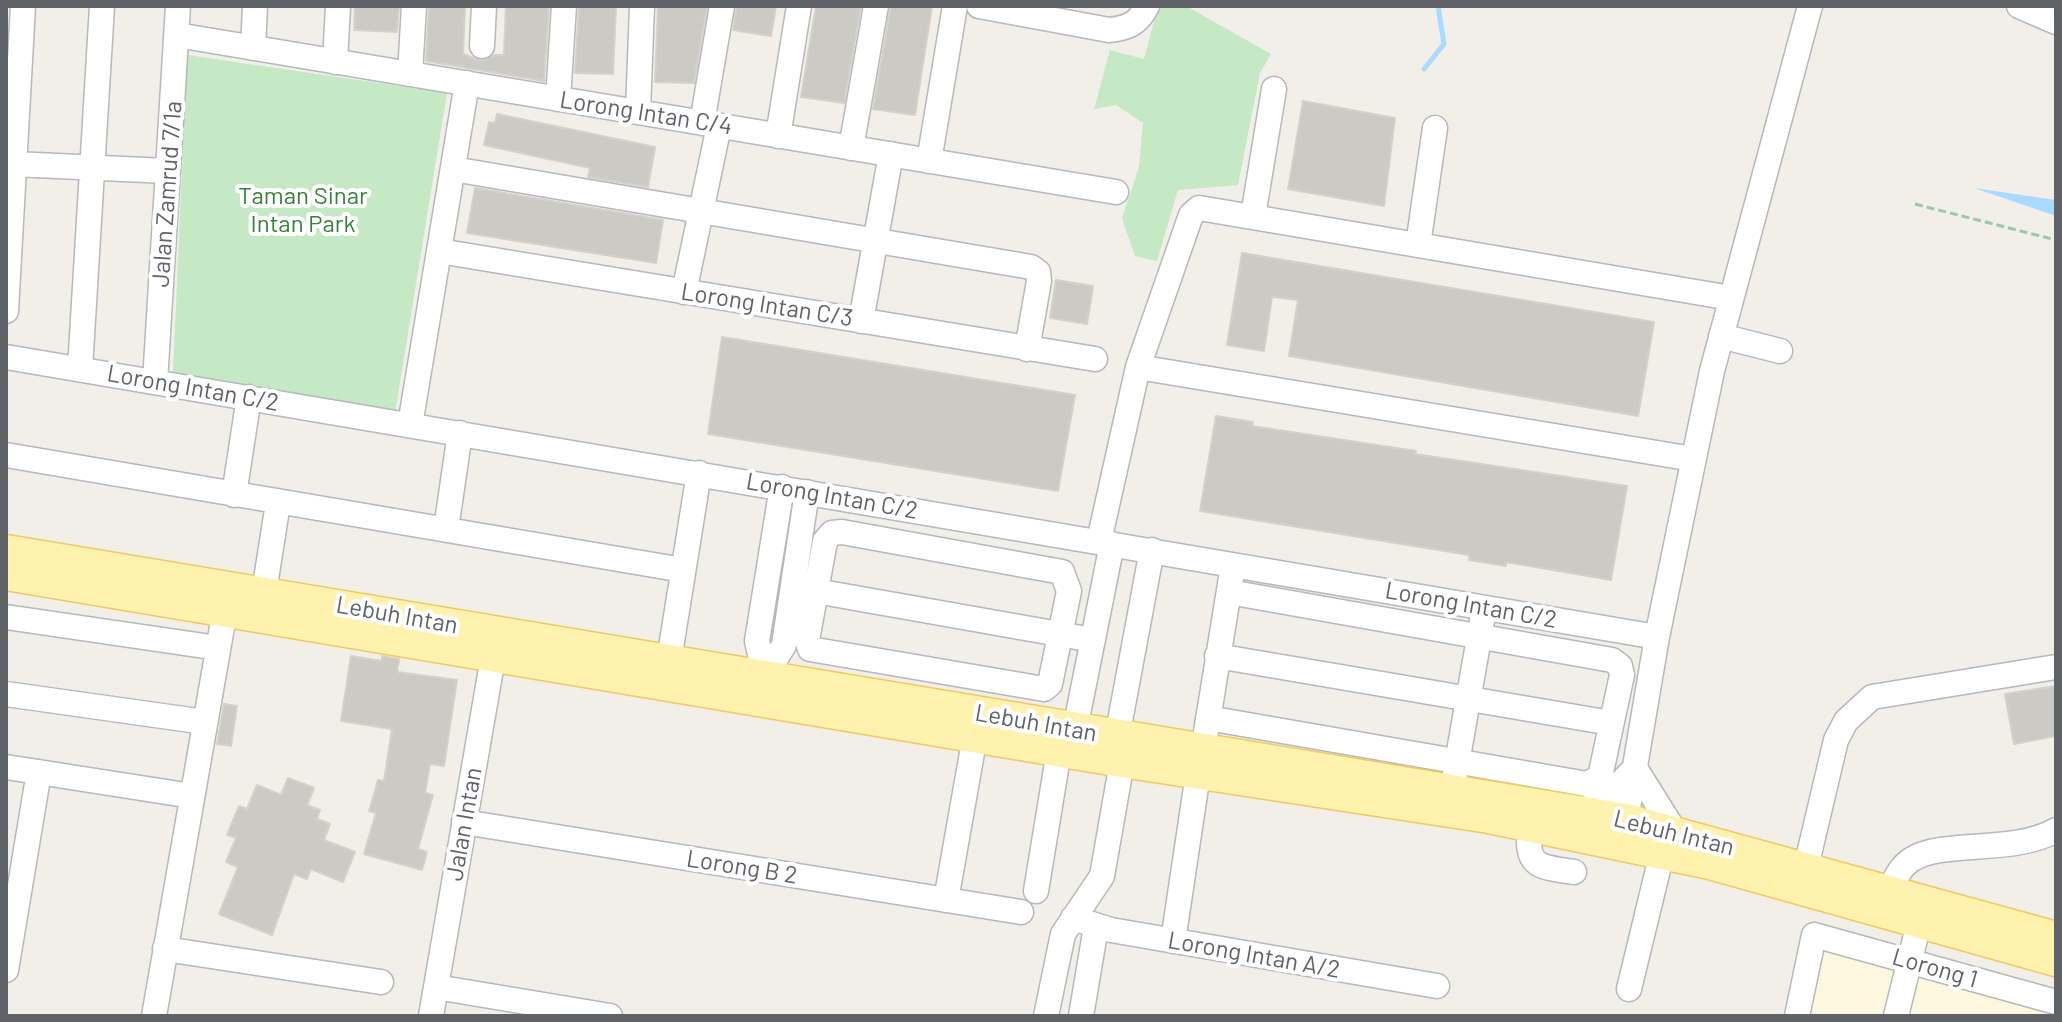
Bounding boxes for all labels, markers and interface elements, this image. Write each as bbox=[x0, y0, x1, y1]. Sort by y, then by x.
street label: Lorong Intan C/4 bbox=[558, 85, 734, 141]
street label: Jalan Zamrud 7/1a bbox=[146, 100, 188, 288]
park label: Taman Sinar Intan Park bbox=[238, 182, 368, 238]
street label: Lorong Intan C/3 bbox=[679, 277, 855, 333]
street label: Lorong Intan C/2 bbox=[105, 359, 281, 417]
street label: Lorong Intan C/2 bbox=[744, 467, 920, 525]
street label: Lorong Intan C/2 bbox=[1383, 576, 1559, 634]
street label: Lebuh Intan bbox=[334, 590, 460, 640]
street label: Lebuh Intan bbox=[973, 698, 1099, 748]
street label: Jalan Intan bbox=[440, 765, 488, 883]
street label: Lebuh Intan bbox=[1611, 804, 1737, 862]
street label: Lorong B 2 bbox=[685, 844, 799, 890]
street label: Lorong Intan A/2 bbox=[1166, 926, 1342, 984]
street label: Lorong 1 bbox=[1889, 942, 1981, 994]

